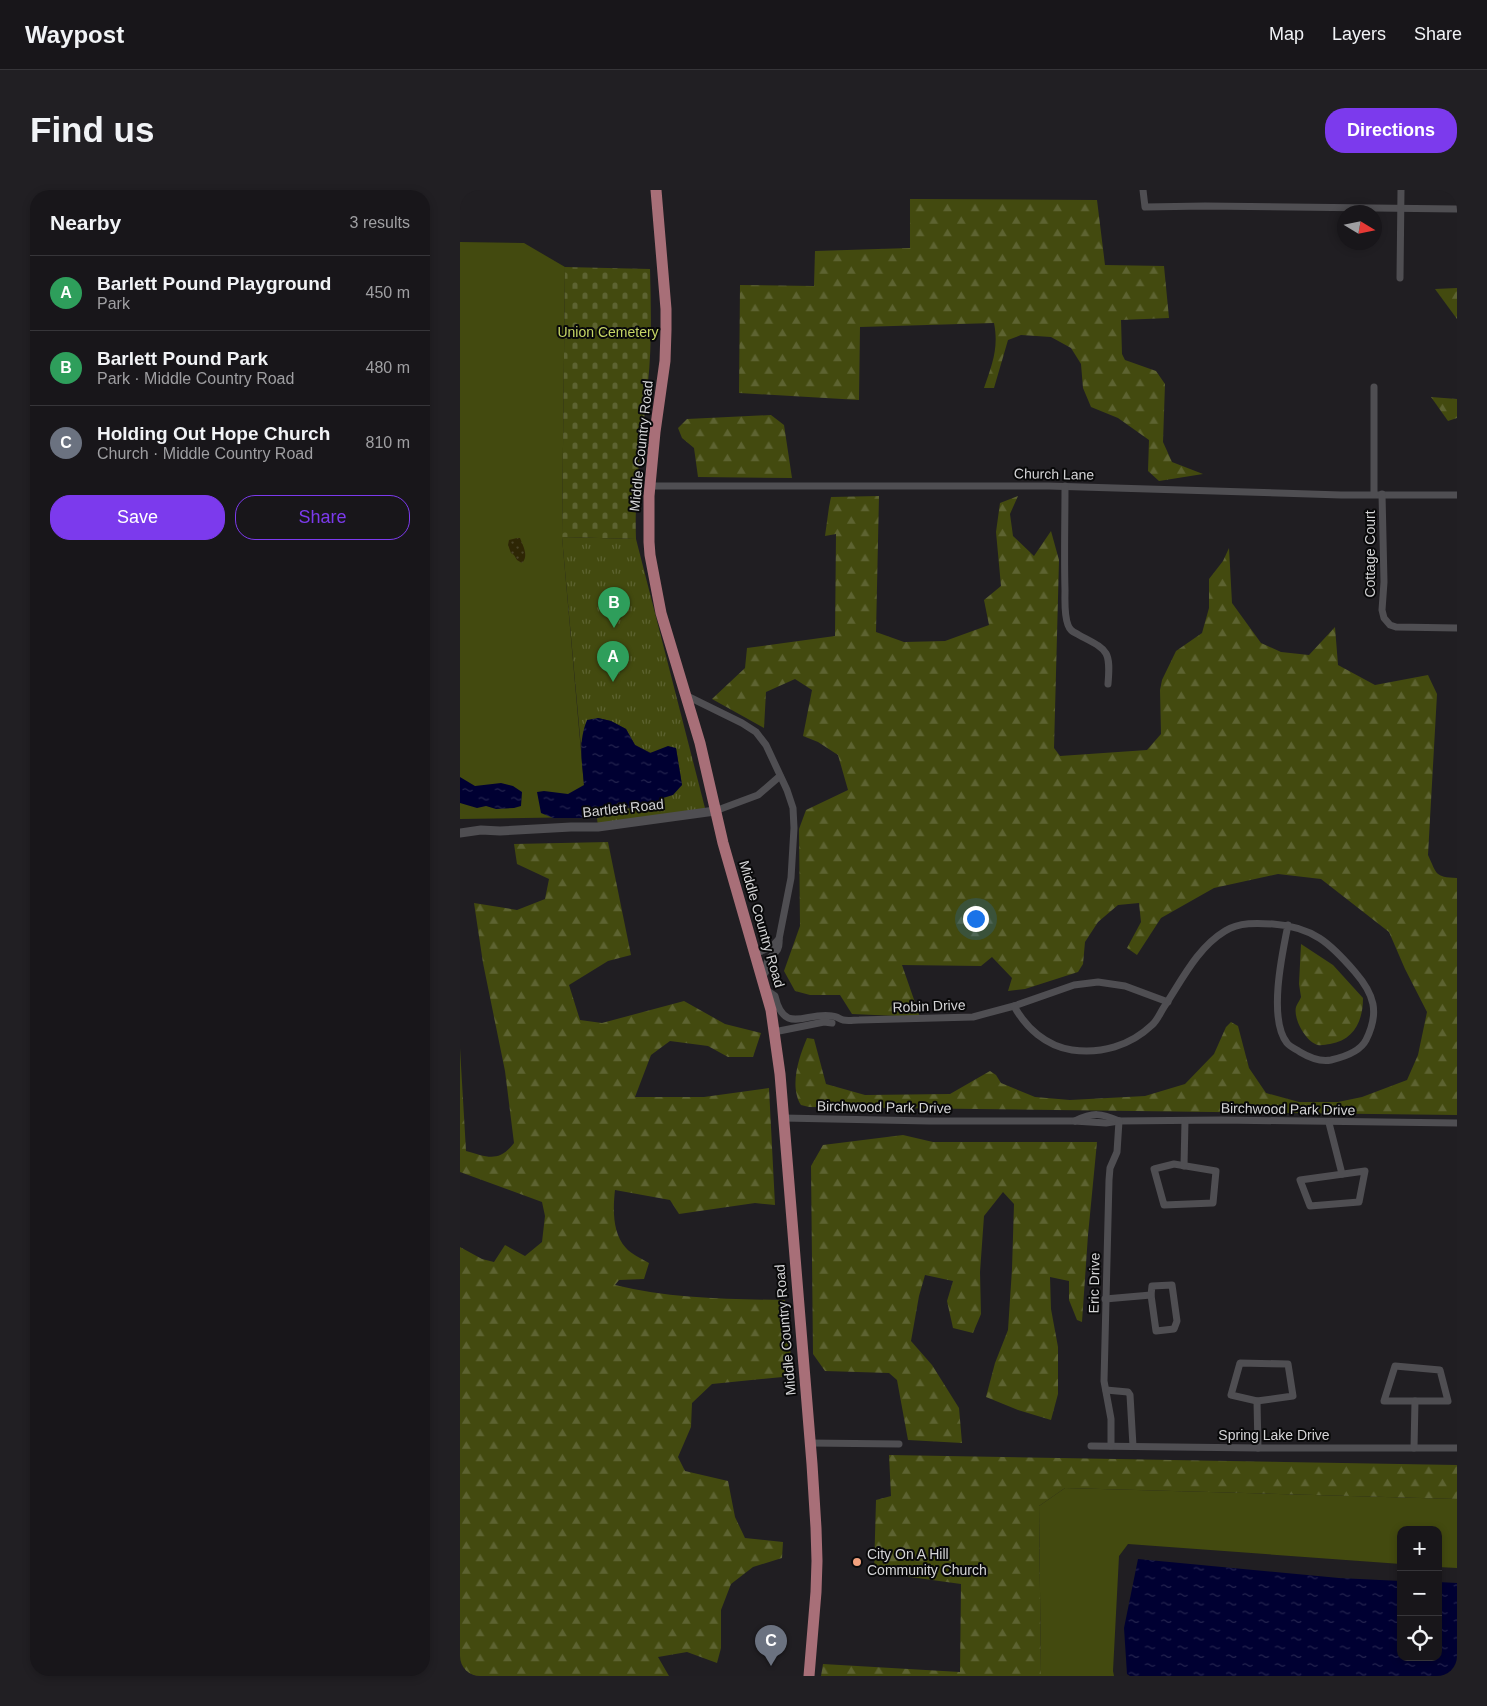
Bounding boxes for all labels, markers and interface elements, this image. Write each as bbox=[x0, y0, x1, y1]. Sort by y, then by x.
text: Waypost bbox=[25, 21, 124, 48]
text: Map bbox=[1269, 24, 1304, 44]
text: Layers bbox=[1332, 24, 1386, 44]
text: Share bbox=[1414, 24, 1462, 44]
button: Directions bbox=[1325, 108, 1457, 153]
text: Find us bbox=[30, 110, 154, 149]
north arrow bbox=[1337, 205, 1382, 250]
text: Nearby bbox=[50, 211, 121, 234]
text: 3 results bbox=[350, 214, 410, 231]
text: Barlett Pound Playground bbox=[97, 273, 331, 294]
text: A bbox=[60, 284, 72, 301]
text: 450 m bbox=[366, 284, 410, 301]
text: Park bbox=[97, 295, 130, 312]
park label: Union Cemetery bbox=[557, 324, 659, 340]
text: Barlett Pound Park bbox=[97, 348, 268, 369]
text: B bbox=[60, 359, 72, 376]
text: 480 m bbox=[366, 359, 410, 376]
text: Park · Middle Country Road bbox=[97, 370, 294, 387]
street label: Middle Country Road bbox=[626, 380, 656, 512]
text: Holding Out Hope Church bbox=[97, 423, 330, 444]
text: C bbox=[60, 434, 72, 451]
text: 810 m bbox=[366, 434, 410, 451]
text: Church · Middle Country Road bbox=[97, 445, 313, 462]
street label: Church Lane bbox=[1014, 465, 1094, 483]
button: Save bbox=[50, 495, 225, 540]
button: Share bbox=[235, 495, 410, 540]
street label: Cottage Court bbox=[1362, 510, 1378, 598]
pin: B bbox=[598, 587, 630, 628]
pin: A bbox=[597, 641, 629, 682]
street label: Bartlett Road bbox=[582, 796, 664, 820]
street label: Middle Country Road bbox=[736, 859, 788, 989]
your location bbox=[963, 906, 989, 932]
street label: Robin Drive bbox=[892, 997, 966, 1015]
street label: Birchwood Park Drive bbox=[817, 1098, 952, 1116]
street label: Birchwood Park Drive bbox=[1221, 1100, 1356, 1118]
street label: Eric Drive bbox=[1085, 1252, 1103, 1313]
street label: Middle Country Road bbox=[771, 1264, 799, 1396]
street label: Spring Lake Drive bbox=[1218, 1427, 1330, 1443]
map controls bbox=[1397, 1526, 1442, 1661]
button: + bbox=[1397, 1526, 1442, 1571]
place label: City On A Hill Community Church bbox=[867, 1546, 987, 1578]
marker: City On A Hill Community Church bbox=[851, 1556, 863, 1568]
button: − bbox=[1397, 1571, 1442, 1616]
button: locate bbox=[1397, 1616, 1442, 1661]
pin: C bbox=[755, 1625, 787, 1666]

